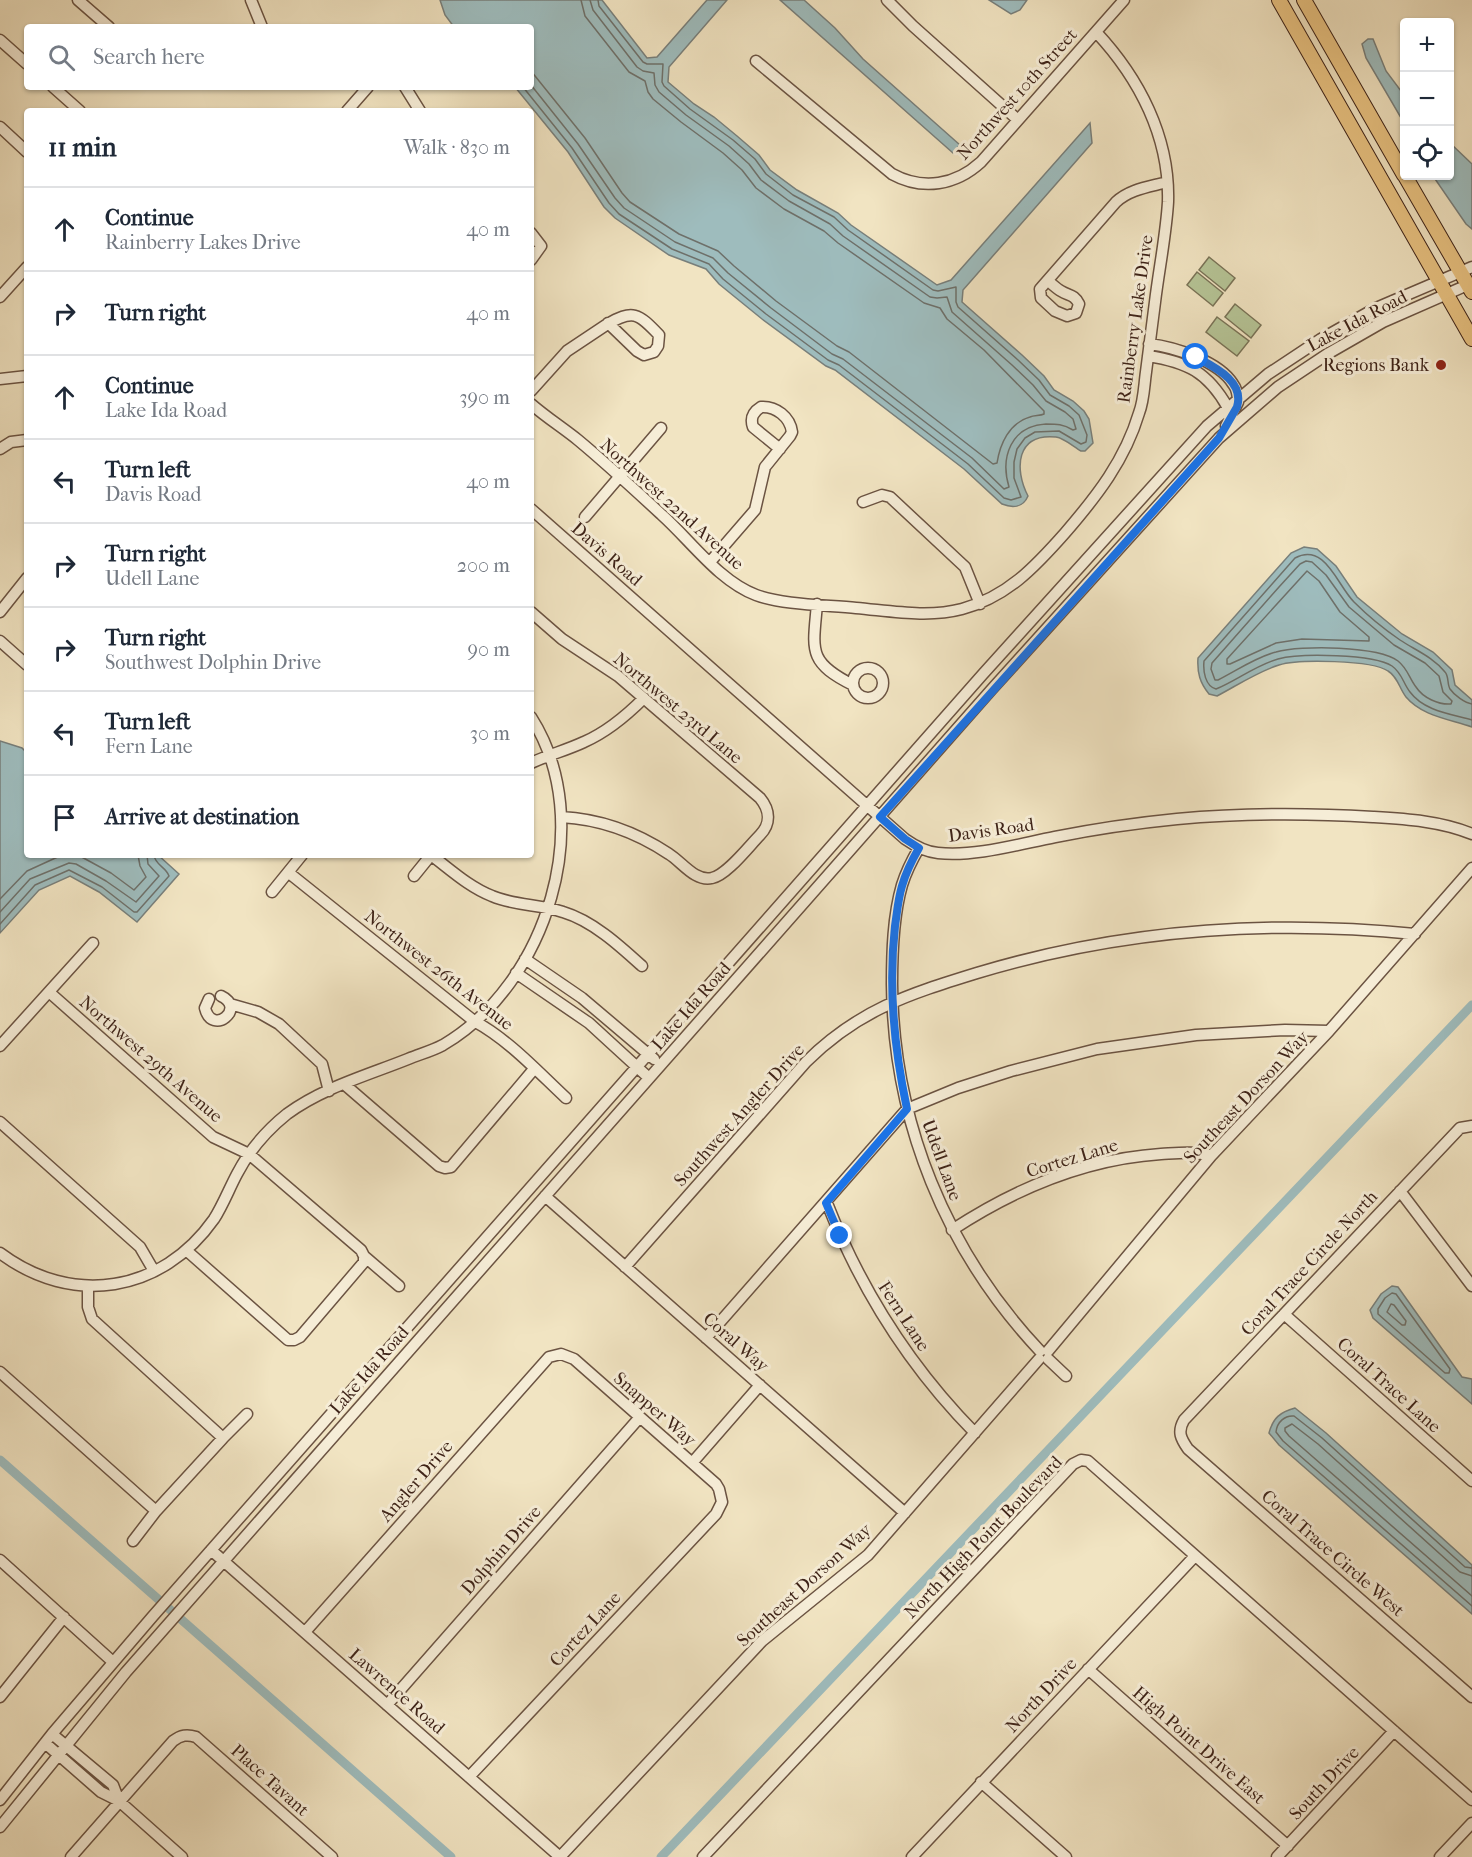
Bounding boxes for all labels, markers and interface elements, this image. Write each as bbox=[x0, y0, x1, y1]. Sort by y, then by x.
map controls bbox=[1400, 18, 1454, 180]
button: + bbox=[1400, 18, 1454, 72]
search box bbox=[24, 24, 534, 90]
street label: Northwest 10th Street bbox=[953, 24, 1082, 164]
icon: search bbox=[45, 41, 78, 74]
text: Search here bbox=[93, 44, 205, 70]
button: − bbox=[1400, 72, 1454, 126]
button: locate bbox=[1400, 126, 1454, 180]
text: 11 min bbox=[48, 132, 117, 163]
text: Walk · 830 m bbox=[404, 136, 510, 159]
text: Continue bbox=[105, 205, 194, 231]
icon: ahead bbox=[48, 213, 81, 246]
text: 40 m bbox=[466, 218, 510, 241]
text: Rainberry Lakes Drive bbox=[105, 231, 301, 254]
street label: Rainberry Lake Drive bbox=[1113, 234, 1158, 404]
street label: Lake Ida Road bbox=[1304, 286, 1411, 357]
icon: right bbox=[48, 297, 81, 330]
text: Turn right bbox=[105, 300, 206, 326]
text: 40 m bbox=[466, 302, 510, 325]
route start bbox=[1182, 343, 1208, 369]
place label: Regions Bank bbox=[1323, 355, 1430, 376]
marker: Regions Bank bbox=[1434, 358, 1448, 372]
text: Continue bbox=[105, 373, 194, 399]
icon: ahead bbox=[48, 381, 81, 414]
text: 390 m bbox=[459, 386, 510, 409]
text: Lake Ida Road bbox=[105, 399, 227, 422]
street label: Northwest 22nd Avenue bbox=[596, 434, 748, 574]
text: Turn left bbox=[105, 457, 191, 483]
icon: left bbox=[48, 465, 81, 498]
text: 40 m bbox=[466, 470, 510, 493]
text: Davis Road bbox=[105, 483, 201, 506]
street label: Davis Road bbox=[567, 518, 646, 591]
text: Turn right bbox=[105, 541, 206, 567]
icon: right bbox=[48, 549, 81, 582]
text: 200 m bbox=[457, 554, 510, 577]
text: Udell Lane bbox=[105, 567, 199, 590]
text: Turn right bbox=[105, 625, 206, 651]
icon: right bbox=[48, 633, 81, 666]
text: 90 m bbox=[468, 638, 510, 661]
street label: Northwest 23rd Lane bbox=[609, 648, 746, 768]
text: Southwest Dolphin Drive bbox=[105, 651, 321, 674]
text: Turn left bbox=[105, 709, 191, 735]
icon: left bbox=[48, 717, 81, 750]
text: 30 m bbox=[470, 722, 510, 745]
text: Fern Lane bbox=[105, 735, 193, 758]
icon: arrive bbox=[48, 801, 81, 834]
text: Arrive at destination bbox=[105, 804, 299, 830]
street label: Davis Road bbox=[947, 814, 1036, 847]
street label: Northwest 26th Avenue bbox=[360, 906, 517, 1035]
street label: Lake Ida Road bbox=[647, 958, 735, 1055]
street label: Northwest 29th Avenue bbox=[75, 992, 226, 1127]
street label: Southeast Dorson Way bbox=[1180, 1026, 1314, 1168]
street label: Southwest Angler Drive bbox=[670, 1040, 809, 1191]
street label: Udell Lane bbox=[917, 1117, 966, 1204]
street label: Cortez Lane bbox=[1024, 1135, 1120, 1182]
street label: Coral Trace Circle North bbox=[1237, 1187, 1382, 1340]
route end bbox=[826, 1222, 852, 1248]
street label: Fern Lane bbox=[873, 1277, 934, 1355]
street label: Coral Way bbox=[699, 1308, 774, 1377]
street label: Lake Ida Road bbox=[325, 1322, 413, 1419]
street label: Coral Trace Lane bbox=[1333, 1333, 1445, 1437]
street label: Snapper Way bbox=[609, 1368, 701, 1452]
street label: Angler Drive bbox=[375, 1436, 457, 1527]
street label: North High Point Boulevard bbox=[900, 1452, 1067, 1623]
street label: Coral Trace Circle West bbox=[1257, 1486, 1409, 1621]
street label: Dolphin Drive bbox=[457, 1501, 546, 1599]
street label: Southeast Dorson Way bbox=[733, 1519, 877, 1651]
street label: Cortez Lane bbox=[545, 1588, 625, 1671]
street label: Lawrence Road bbox=[345, 1644, 449, 1739]
street label: North Drive bbox=[1001, 1654, 1081, 1737]
street label: High Point Drive East bbox=[1128, 1682, 1270, 1809]
street label: Place Tavant bbox=[226, 1740, 313, 1821]
street label: South Drive bbox=[1285, 1742, 1364, 1824]

